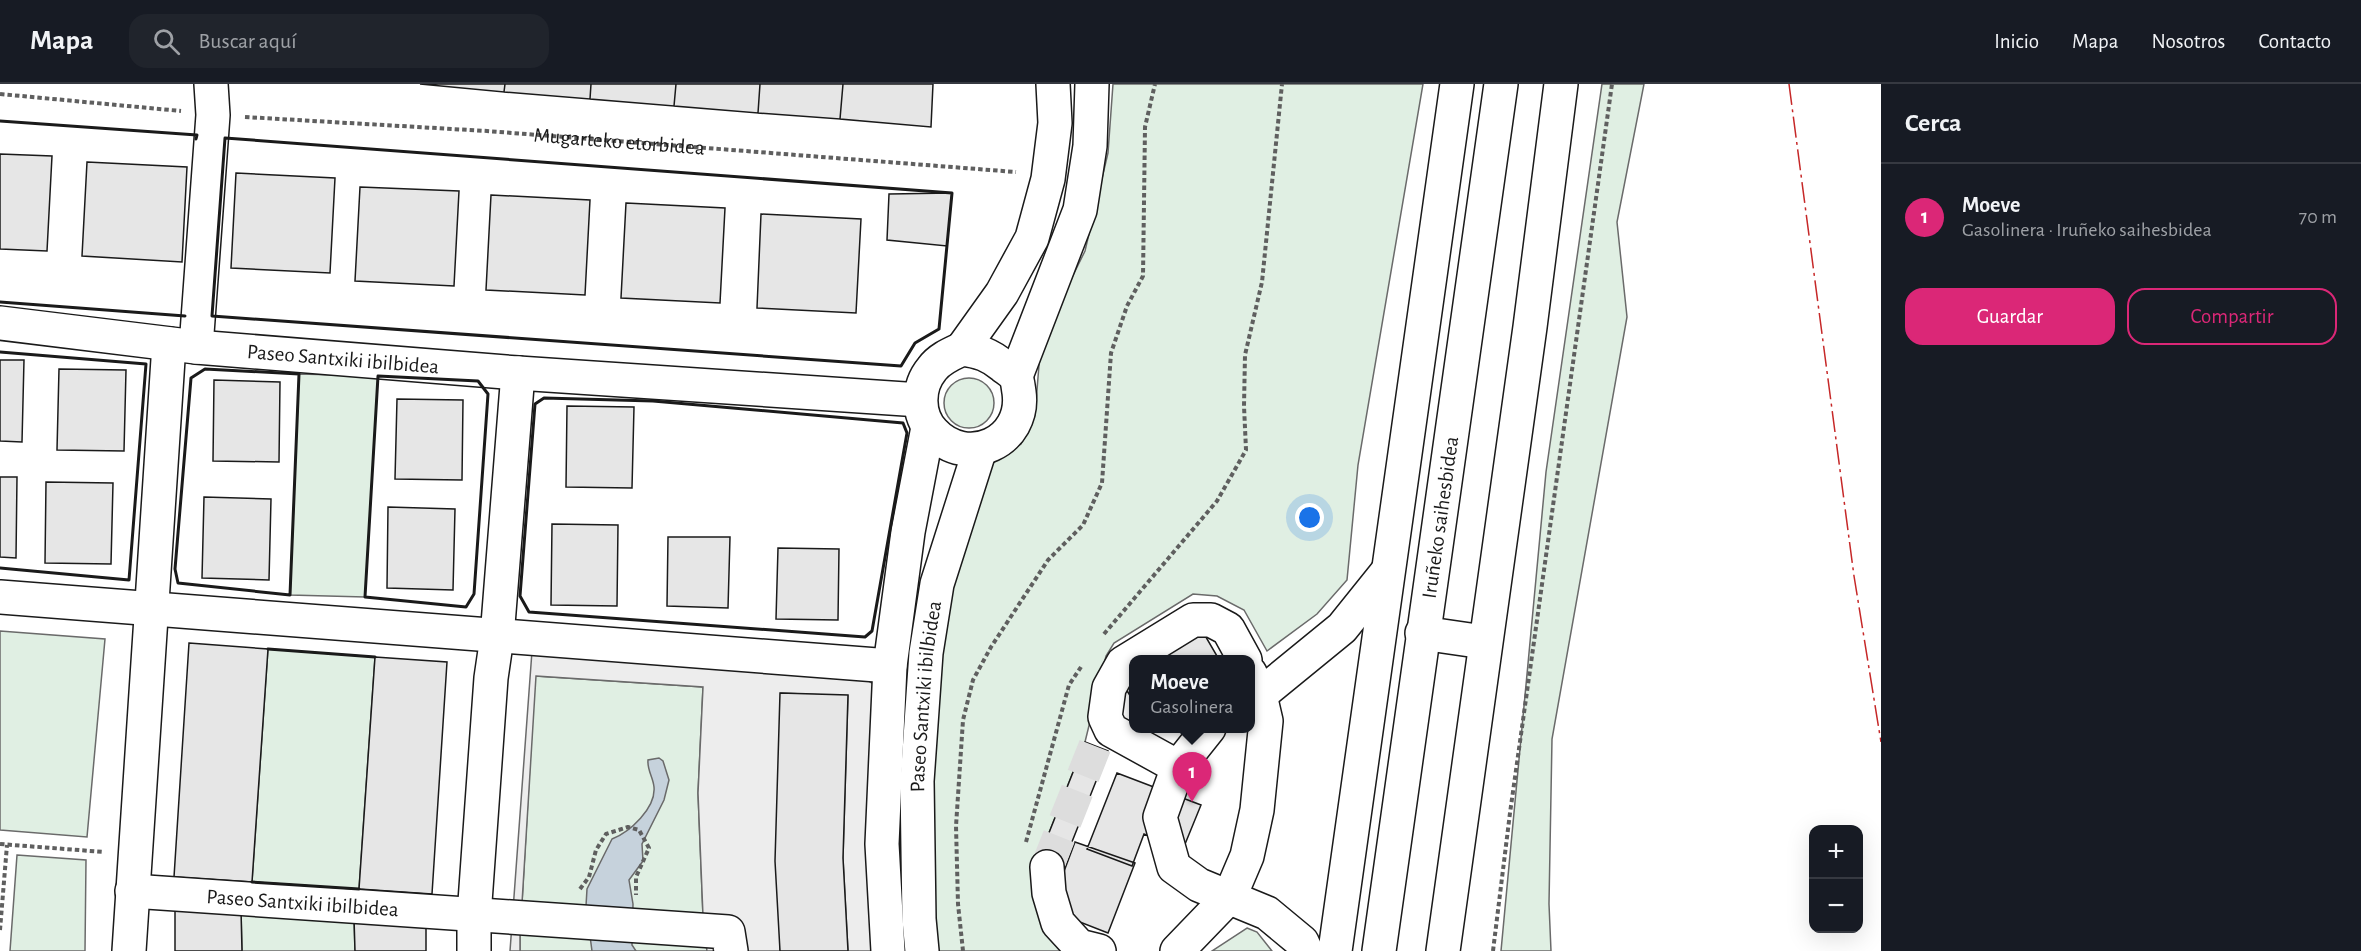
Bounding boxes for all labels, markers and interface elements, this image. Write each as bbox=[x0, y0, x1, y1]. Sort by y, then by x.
search box bbox=[129, 14, 549, 68]
icon: search bbox=[150, 25, 183, 58]
text: Mapa bbox=[30, 27, 93, 55]
text: Buscar aquí bbox=[198, 30, 297, 52]
text: Inicio bbox=[1994, 31, 2039, 52]
text: Mapa bbox=[2072, 31, 2119, 52]
text: Nosotros bbox=[2152, 31, 2225, 52]
text: Contacto bbox=[2258, 31, 2331, 52]
text: Cerca bbox=[1905, 110, 1962, 136]
street label: Mugarteko etorbidea bbox=[533, 125, 706, 159]
text: Moeve bbox=[1962, 194, 2020, 216]
text: 1 bbox=[1921, 207, 1928, 227]
text: 70 m bbox=[2299, 207, 2337, 227]
text: Gasolinera · Iruñeko saihesbidea bbox=[1962, 220, 2212, 240]
button: Guardar bbox=[1905, 288, 2115, 345]
button: Compartir bbox=[2127, 288, 2337, 345]
street label: Paseo Santxiki ibilbidea bbox=[246, 341, 440, 378]
street label: Iruñeko saihesbidea bbox=[1419, 435, 1462, 600]
your location bbox=[1295, 503, 1324, 532]
street label: Paseo Santxiki ibilbidea bbox=[907, 599, 945, 793]
popup bbox=[1129, 655, 1255, 733]
text: Moeve bbox=[1150, 671, 1209, 693]
text: Gasolinera bbox=[1150, 697, 1234, 717]
pin: 1 bbox=[1172, 752, 1212, 802]
map controls bbox=[1809, 825, 1863, 933]
button: + bbox=[1809, 825, 1863, 879]
button: − bbox=[1809, 879, 1863, 933]
street label: Paseo Santxiki ibilbidea bbox=[206, 886, 400, 920]

